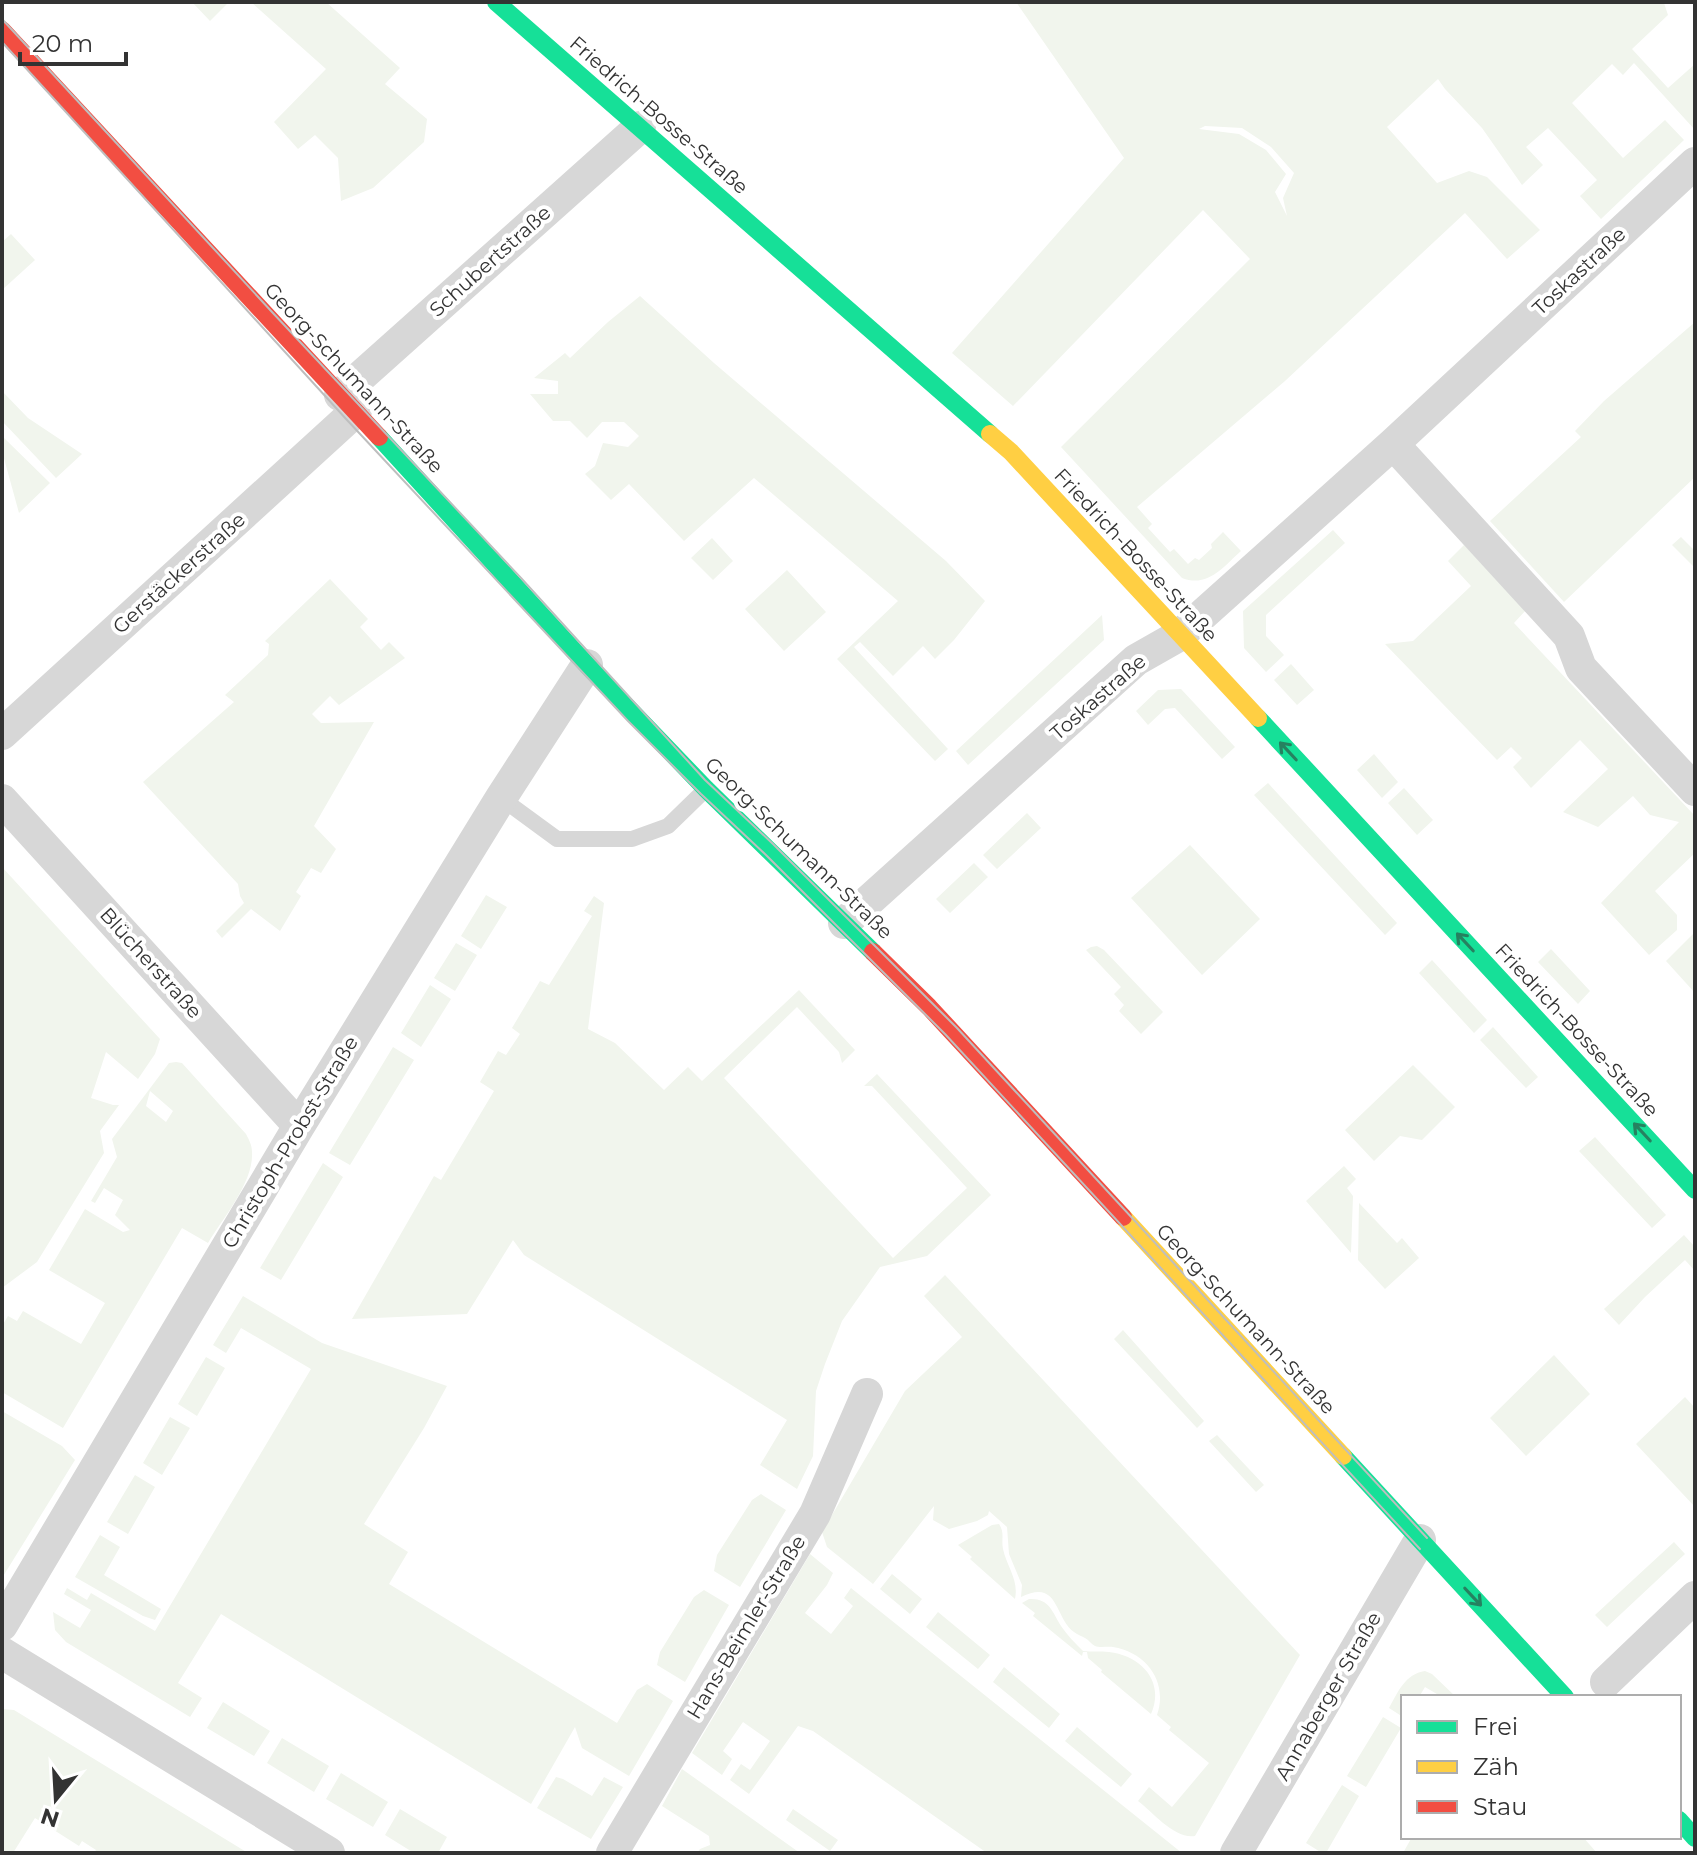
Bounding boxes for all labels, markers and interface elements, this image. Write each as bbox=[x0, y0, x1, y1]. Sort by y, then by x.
scale bar bbox=[20, 16, 126, 66]
text: 20 m bbox=[32, 29, 93, 58]
street label: Friedrich-Bosse-Straße bbox=[565, 31, 753, 199]
street label: Schubertstraße bbox=[424, 200, 556, 322]
street label: Toskastraße bbox=[1527, 222, 1631, 320]
street label: Georg-Schumann-Straße bbox=[259, 278, 449, 478]
street label: Friedrich-Bosse-Straße bbox=[1049, 463, 1223, 647]
street label: Gerstäckerstraße bbox=[108, 507, 250, 639]
street label: Toskastraße bbox=[1045, 649, 1151, 745]
one-way arrow bbox=[1279, 742, 1297, 762]
street label: Georg-Schumann-Straße bbox=[700, 752, 898, 944]
street label: Blücherstraße bbox=[95, 903, 207, 1023]
one-way arrow bbox=[1456, 933, 1475, 952]
street label: Friedrich-Bosse-Straße bbox=[1490, 938, 1664, 1122]
street label: Christoph-Probst-Straße bbox=[217, 1032, 363, 1252]
one-way arrow bbox=[1633, 1123, 1651, 1143]
street label: Georg-Schumann-Straße bbox=[1151, 1219, 1341, 1419]
street label: Hans-Beimler-Straße bbox=[682, 1531, 810, 1723]
one-way arrow bbox=[1463, 1586, 1481, 1606]
street label: Annaberger Straße bbox=[1270, 1608, 1386, 1784]
legend bbox=[1401, 1695, 1681, 1839]
text: Frei bbox=[1473, 1712, 1518, 1741]
text: Zäh bbox=[1473, 1752, 1519, 1781]
north arrow bbox=[16, 1759, 96, 1839]
text: Stau bbox=[1473, 1792, 1527, 1821]
text: N bbox=[37, 1802, 63, 1833]

